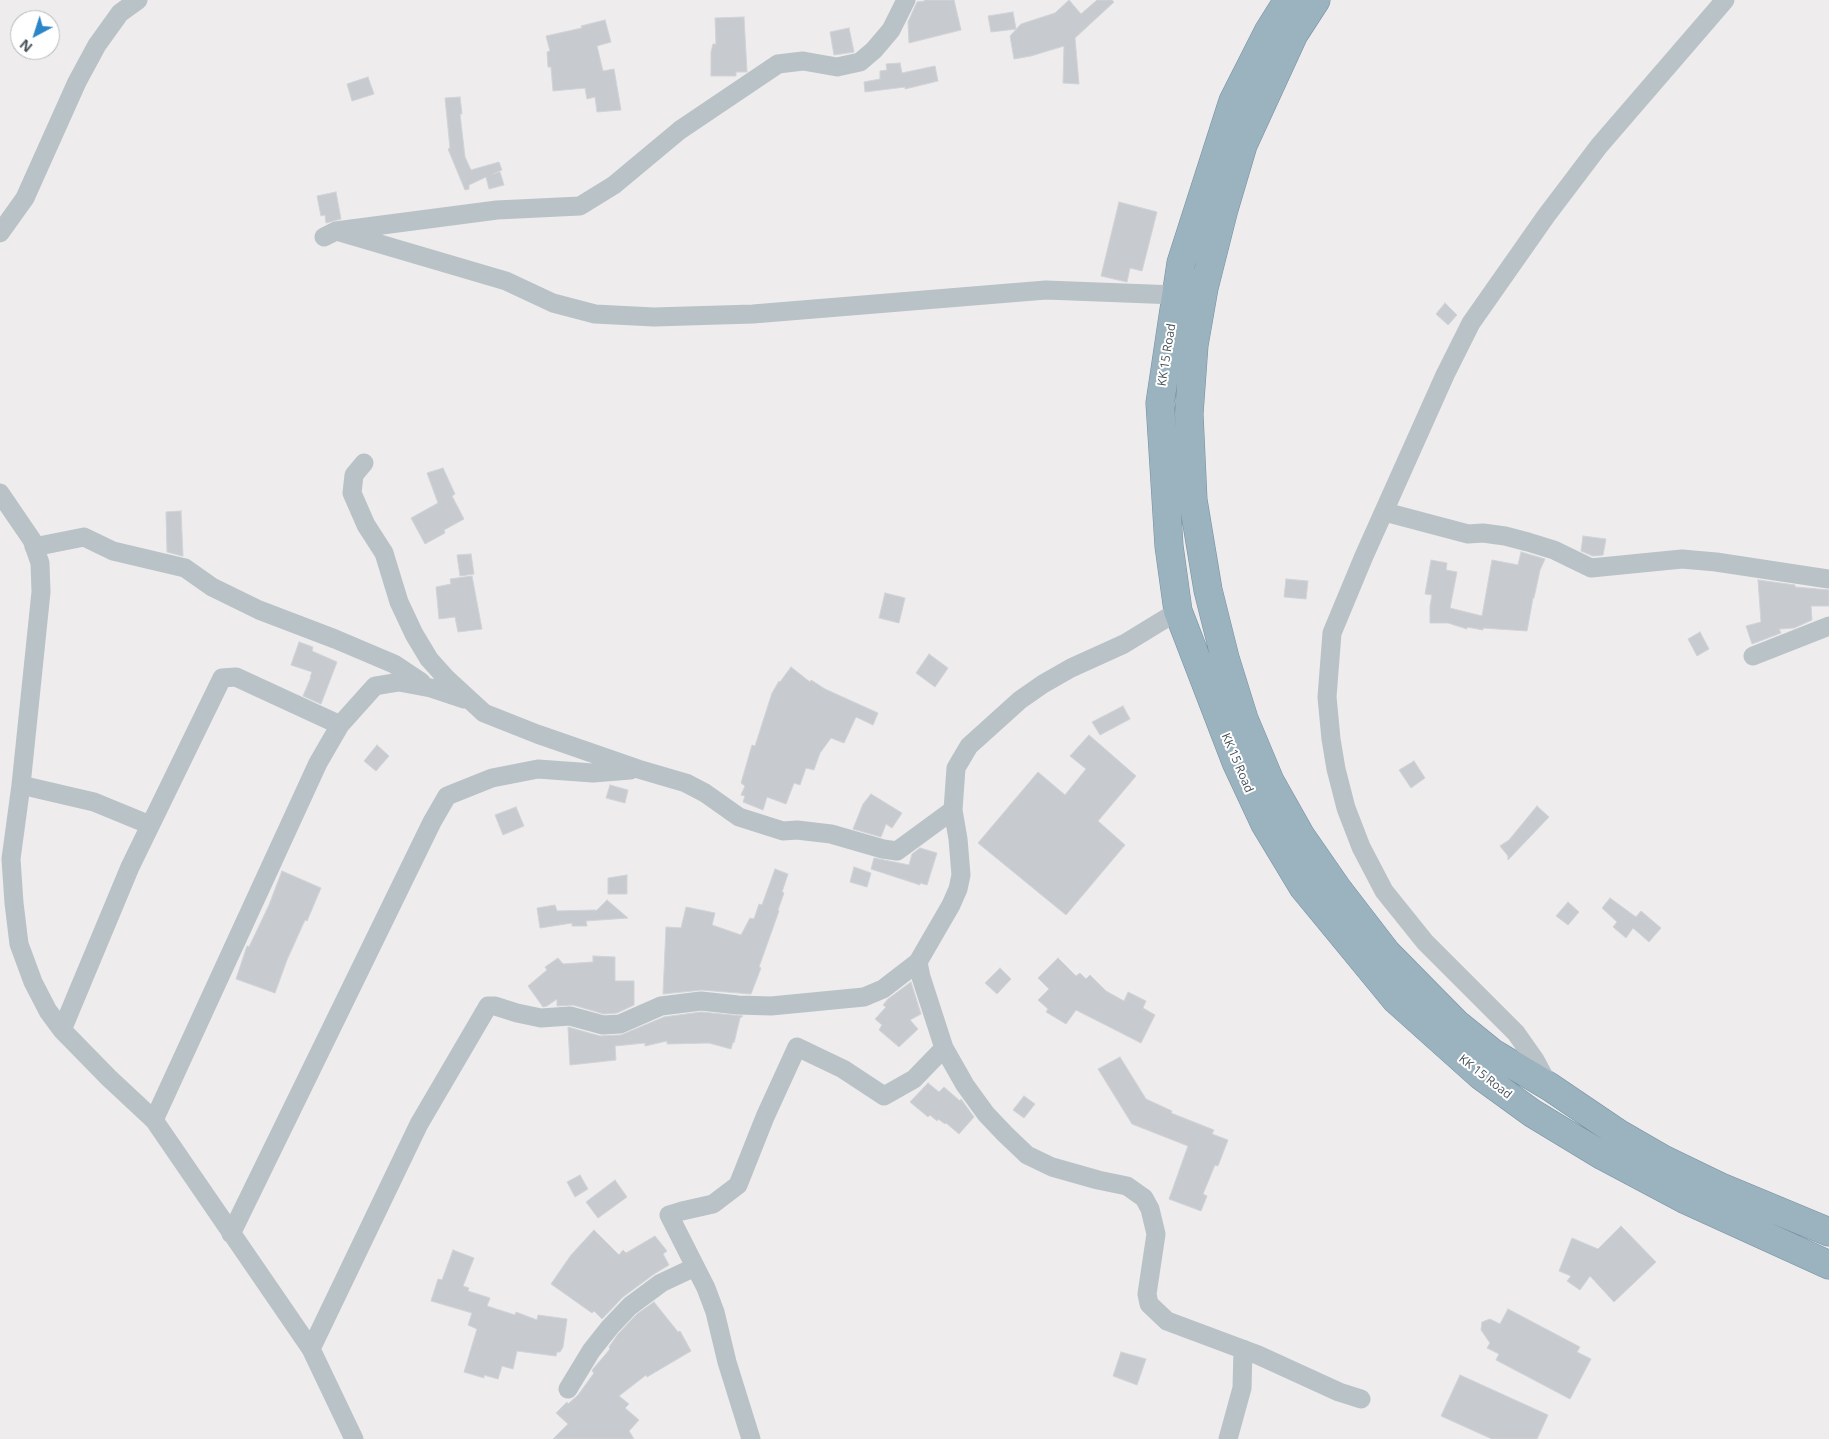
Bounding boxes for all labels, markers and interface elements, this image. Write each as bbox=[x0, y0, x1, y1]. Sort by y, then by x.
north arrow bbox=[10, 10, 60, 60]
text: N bbox=[15, 35, 36, 57]
street label: KK 15 Road bbox=[1155, 323, 1179, 387]
street label: KK 15 Road bbox=[1218, 731, 1256, 795]
street label: KK 15 Road bbox=[1456, 1052, 1514, 1102]

